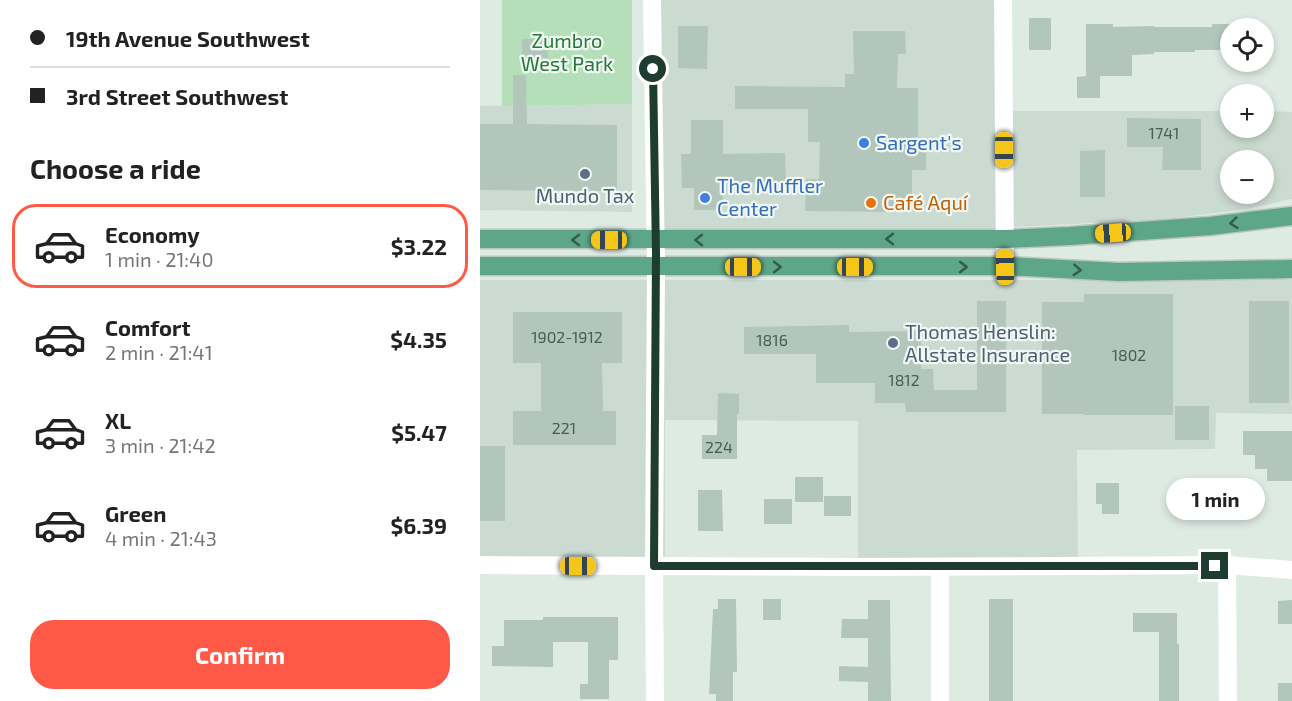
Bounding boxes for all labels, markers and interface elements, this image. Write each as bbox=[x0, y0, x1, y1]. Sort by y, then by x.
map controls bbox=[1220, 18, 1274, 204]
button: locate bbox=[1220, 18, 1274, 72]
text: 19th Avenue Southwest bbox=[66, 25, 310, 51]
park label: Zumbro West Park bbox=[521, 28, 613, 75]
route start bbox=[639, 55, 666, 82]
text: 3rd Street Southwest bbox=[66, 83, 288, 109]
button: + bbox=[1220, 84, 1274, 138]
house number: 1741 bbox=[1149, 123, 1179, 142]
place label: Sargent's bbox=[876, 130, 962, 154]
car bbox=[995, 132, 1013, 168]
marker: Sargent's bbox=[857, 136, 871, 150]
button: − bbox=[1220, 150, 1274, 204]
text: Choose a ride bbox=[30, 152, 201, 184]
marker: Mundo Tax bbox=[578, 167, 592, 181]
place label: The Muffler Center bbox=[717, 173, 823, 220]
place label: Mundo Tax bbox=[536, 183, 635, 207]
place label: Café Aquí bbox=[883, 190, 969, 214]
marker: The Muffler Center bbox=[698, 191, 712, 205]
marker: Café Aquí bbox=[864, 196, 878, 210]
one-way arrow bbox=[1229, 216, 1239, 229]
icon: car bbox=[33, 219, 87, 273]
text: Economy bbox=[105, 221, 200, 247]
car bbox=[1094, 223, 1132, 243]
car bbox=[591, 231, 627, 249]
text: $3.22 bbox=[391, 233, 447, 259]
one-way arrow bbox=[885, 233, 894, 245]
one-way arrow bbox=[571, 234, 580, 246]
one-way arrow bbox=[695, 234, 704, 246]
text: 1 min · 21:40 bbox=[105, 247, 213, 271]
car bbox=[996, 249, 1014, 285]
car bbox=[725, 258, 761, 276]
car bbox=[837, 258, 873, 276]
one-way arrow bbox=[773, 261, 782, 273]
one-way arrow bbox=[959, 261, 968, 273]
one-way arrow bbox=[1073, 264, 1082, 277]
icon: car bbox=[33, 312, 87, 366]
text: Comfort bbox=[105, 314, 190, 340]
place label: Thomas Henslin: Allstate Insurance bbox=[905, 319, 1070, 366]
text: $4.35 bbox=[390, 326, 447, 352]
house number: 1902-1912 bbox=[531, 327, 603, 346]
house number: 1816 bbox=[756, 330, 788, 349]
marker: Thomas Henslin: Allstate Insurance bbox=[886, 336, 900, 350]
text: 2 min · 21:41 bbox=[105, 340, 213, 364]
house number: 1802 bbox=[1112, 345, 1146, 364]
house number: 1812 bbox=[888, 370, 920, 389]
icon: car bbox=[33, 405, 87, 459]
text: XL bbox=[105, 407, 131, 433]
house number: 221 bbox=[552, 418, 576, 437]
text: $5.47 bbox=[391, 419, 447, 445]
text: 3 min · 21:42 bbox=[105, 433, 216, 457]
house number: 224 bbox=[705, 437, 733, 456]
callout: 1 min bbox=[1166, 479, 1264, 521]
text: 1 min bbox=[1191, 487, 1240, 511]
icon: car bbox=[33, 498, 87, 552]
text: Green bbox=[105, 500, 167, 526]
text: $6.39 bbox=[390, 512, 447, 538]
text: 4 min · 21:43 bbox=[105, 526, 217, 550]
route end bbox=[1201, 552, 1228, 579]
car bbox=[560, 557, 596, 575]
button: Confirm bbox=[30, 620, 450, 689]

